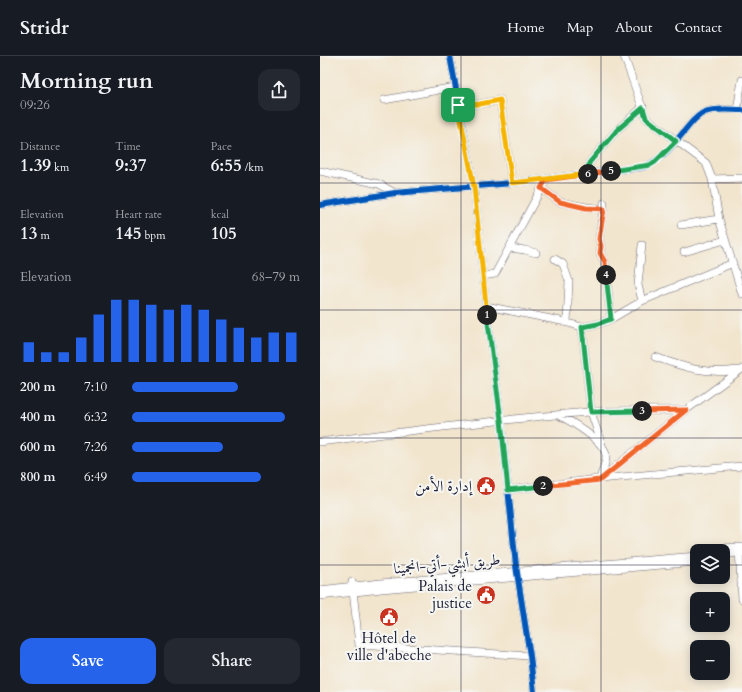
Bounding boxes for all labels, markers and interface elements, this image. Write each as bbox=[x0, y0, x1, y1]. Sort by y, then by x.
text: Stridr bbox=[20, 15, 69, 41]
text: Home bbox=[507, 18, 545, 37]
text: Map bbox=[567, 18, 593, 37]
text: About bbox=[615, 18, 652, 37]
text: Contact bbox=[674, 18, 722, 37]
text: Morning run bbox=[20, 66, 153, 96]
button: share bbox=[258, 69, 300, 111]
pin bbox=[441, 88, 475, 122]
icon: arrive bbox=[447, 94, 469, 116]
text: 09:26 bbox=[20, 96, 50, 114]
text: Distance bbox=[20, 139, 60, 154]
text: Time bbox=[115, 139, 141, 154]
text: Pace bbox=[211, 139, 232, 154]
text: 1.39 bbox=[20, 154, 51, 177]
text: 9:37 bbox=[115, 154, 146, 177]
text: 6:55 bbox=[211, 154, 242, 177]
text: km bbox=[51, 160, 69, 175]
text: /km bbox=[242, 160, 263, 175]
pin: 5 bbox=[601, 161, 621, 181]
text: 5 bbox=[608, 163, 614, 178]
pin: 6 bbox=[578, 164, 598, 184]
text: 6 bbox=[585, 166, 591, 181]
text: Elevation bbox=[20, 207, 64, 222]
text: Heart rate bbox=[115, 207, 162, 222]
text: kcal bbox=[211, 207, 229, 222]
text: 13 bbox=[20, 222, 37, 245]
text: 145 bbox=[115, 222, 141, 245]
text: 105 bbox=[211, 222, 237, 245]
text: m bbox=[37, 228, 50, 243]
text: bpm bbox=[141, 228, 165, 243]
pin: 4 bbox=[596, 265, 616, 285]
text: 4 bbox=[603, 267, 609, 282]
text: Elevation bbox=[20, 268, 72, 286]
text: 68–79 m bbox=[252, 268, 300, 286]
pin: 1 bbox=[477, 305, 497, 325]
text: 1 bbox=[484, 307, 490, 322]
text: 200 m bbox=[20, 378, 55, 396]
text: 7:10 bbox=[84, 378, 107, 396]
pin: 3 bbox=[632, 401, 652, 421]
text: 3 bbox=[639, 403, 645, 418]
text: 400 m bbox=[20, 408, 55, 426]
text: 6:32 bbox=[84, 408, 107, 426]
text: 600 m bbox=[20, 438, 55, 456]
text: 7:26 bbox=[84, 438, 107, 456]
text: 800 m bbox=[20, 468, 55, 486]
text: 6:49 bbox=[84, 468, 107, 486]
place label: إدارة الأمن bbox=[415, 475, 474, 496]
public building icon: إدارة الأمن bbox=[475, 475, 497, 497]
pin: 2 bbox=[533, 476, 553, 496]
text: 2 bbox=[540, 478, 546, 493]
map controls bbox=[690, 544, 730, 680]
button: layers bbox=[690, 544, 730, 584]
street label: طريق أبشي-أتي-انجمينا bbox=[393, 548, 502, 583]
place label: Palais de justice bbox=[418, 576, 472, 613]
public building icon: Palais de justice bbox=[475, 584, 497, 606]
button: + bbox=[690, 592, 730, 632]
public building icon: Hôtel de ville d'abeche bbox=[378, 606, 400, 628]
place label: Hôtel de ville d'abeche bbox=[347, 628, 432, 665]
button: Save bbox=[20, 638, 156, 684]
button: Share bbox=[164, 638, 300, 684]
button: − bbox=[690, 640, 730, 680]

